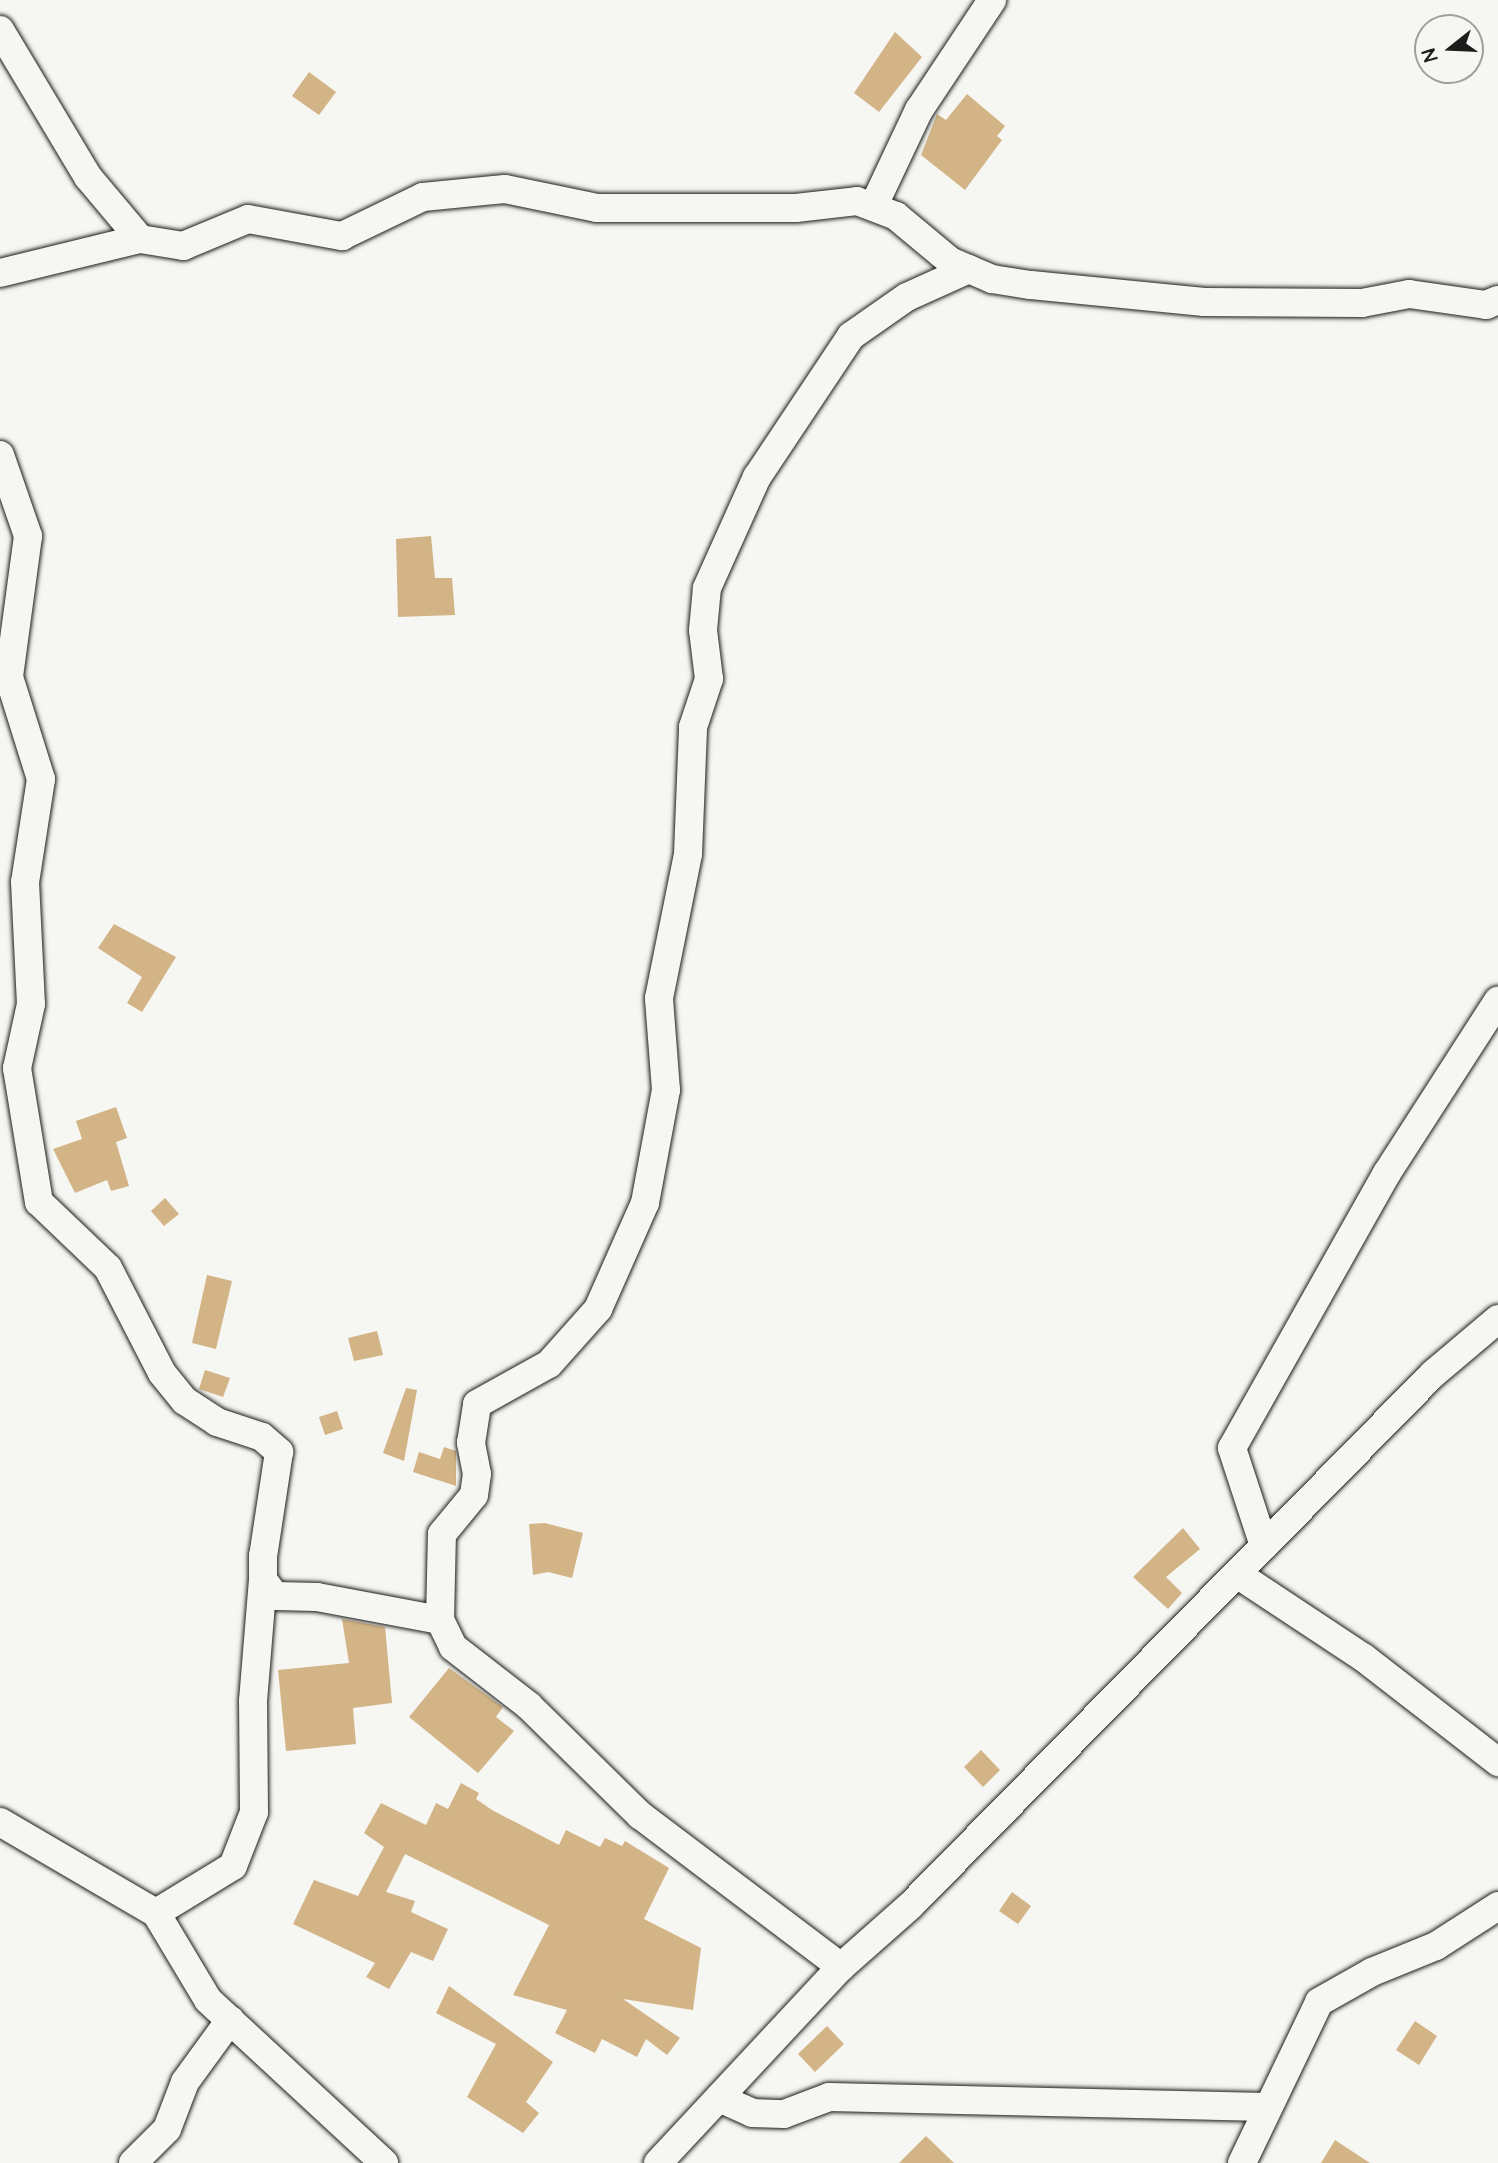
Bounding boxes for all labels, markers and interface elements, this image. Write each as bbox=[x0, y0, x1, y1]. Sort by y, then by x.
north arrow bbox=[1414, 14, 1484, 84]
text: N bbox=[1416, 45, 1445, 65]

